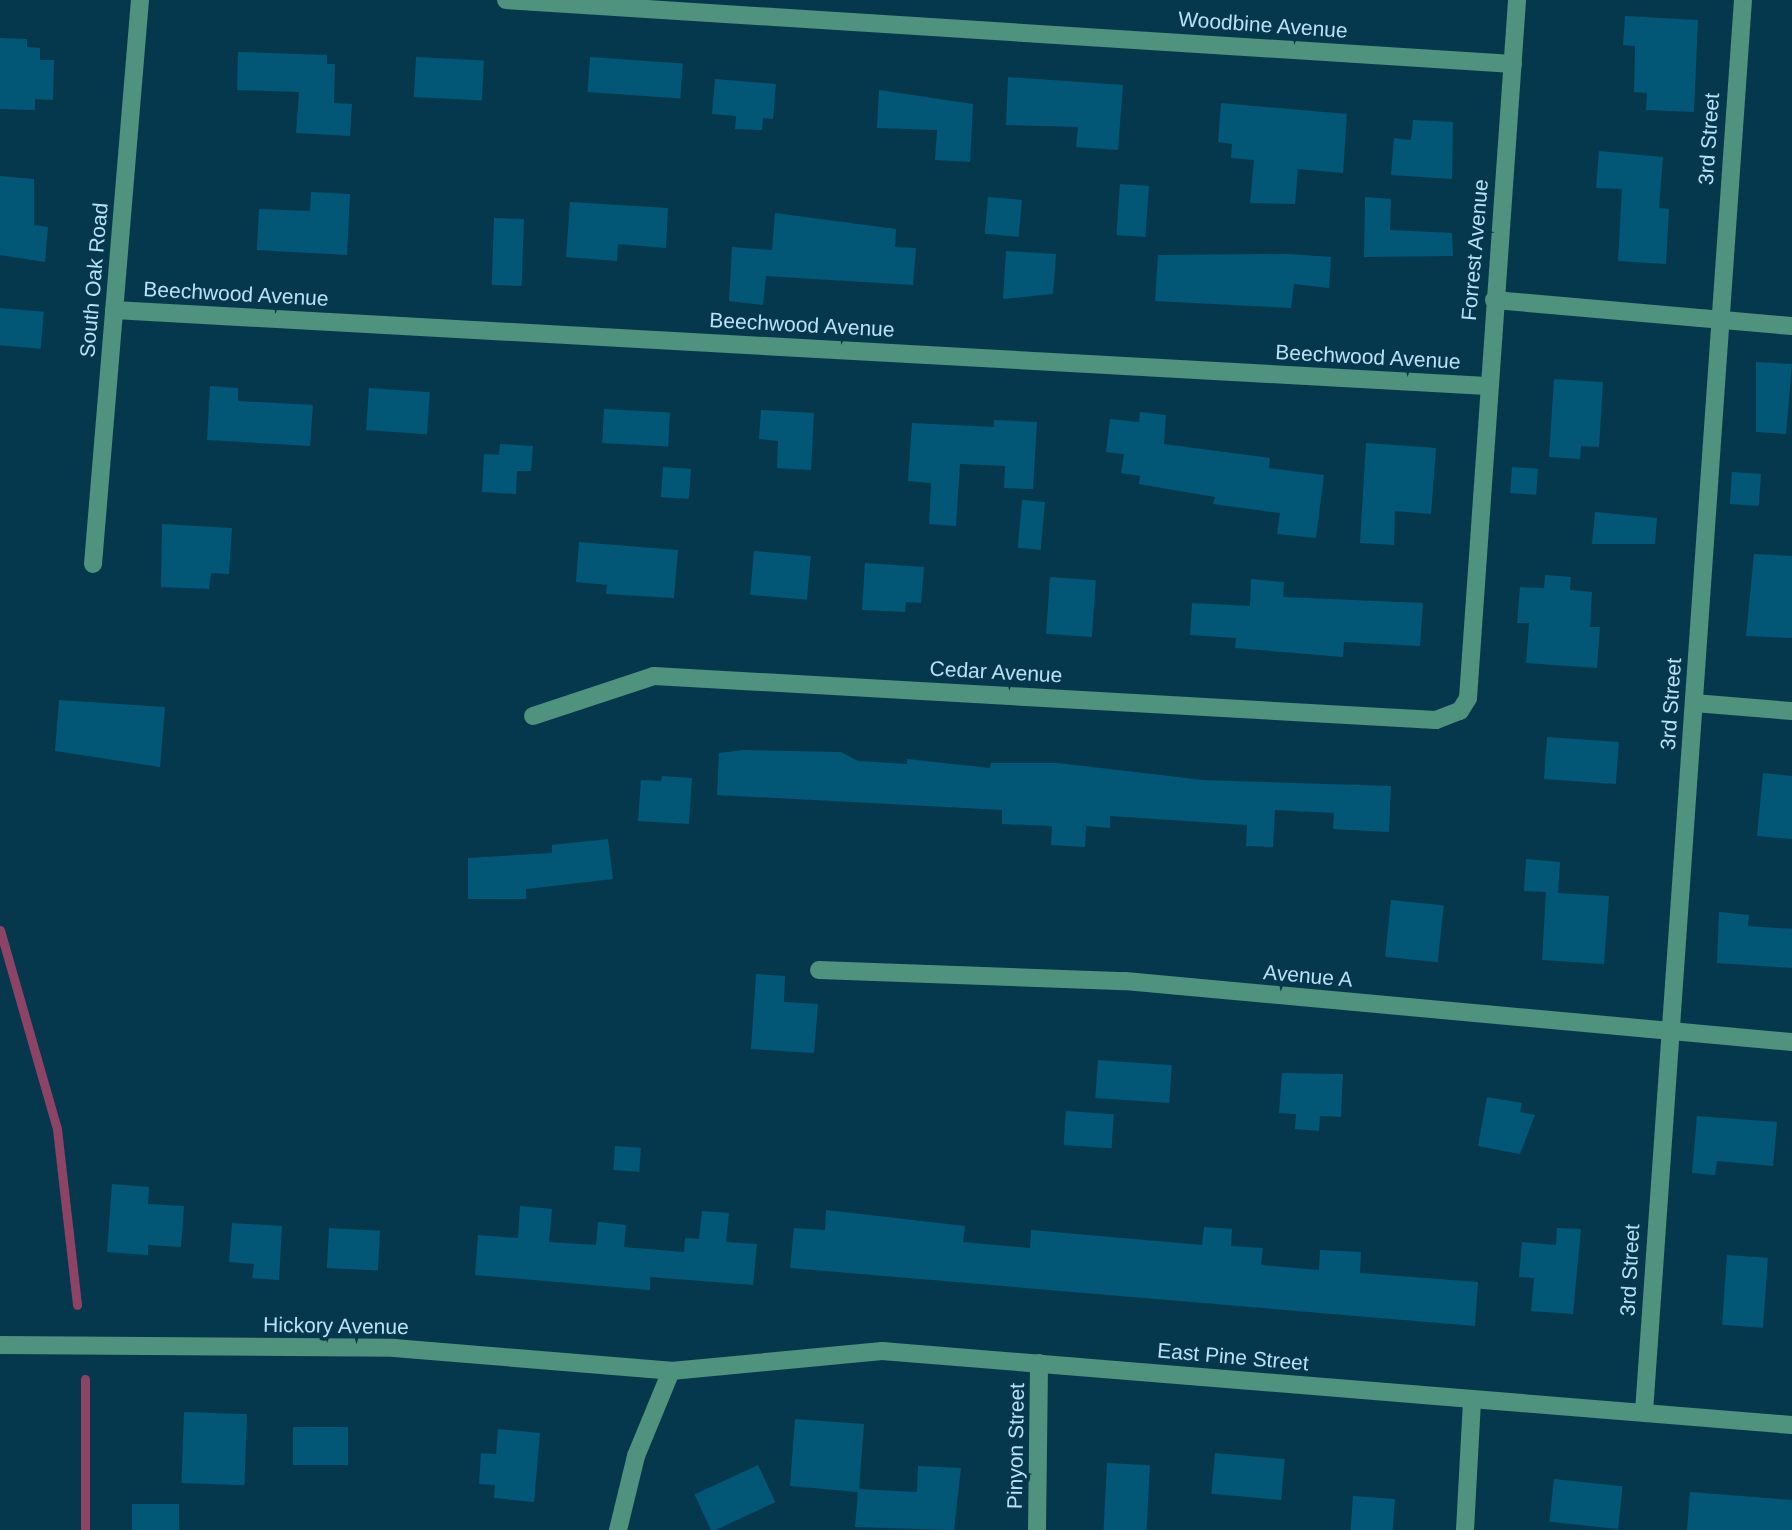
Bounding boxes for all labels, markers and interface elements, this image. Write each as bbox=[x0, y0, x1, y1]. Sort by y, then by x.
street label: Woodbine Avenue bbox=[1177, 6, 1349, 44]
street label: 3rd Street bbox=[1693, 92, 1725, 186]
street label: Forrest Avenue bbox=[1456, 178, 1494, 322]
street label: South Oak Road bbox=[75, 202, 113, 358]
street label: Beechwood Avenue bbox=[142, 277, 330, 311]
street label: Beechwood Avenue bbox=[708, 308, 896, 342]
street label: Beechwood Avenue bbox=[1274, 340, 1462, 374]
street label: Cedar Avenue bbox=[928, 656, 1064, 688]
street label: 3rd Street bbox=[1655, 657, 1687, 751]
street label: Avenue A bbox=[1262, 959, 1354, 993]
street label: 3rd Street bbox=[1615, 1223, 1645, 1317]
street label: Hickory Avenue bbox=[262, 1312, 410, 1340]
street label: East Pine Street bbox=[1156, 1338, 1310, 1376]
street label: Pinyon Street bbox=[1002, 1383, 1030, 1509]

